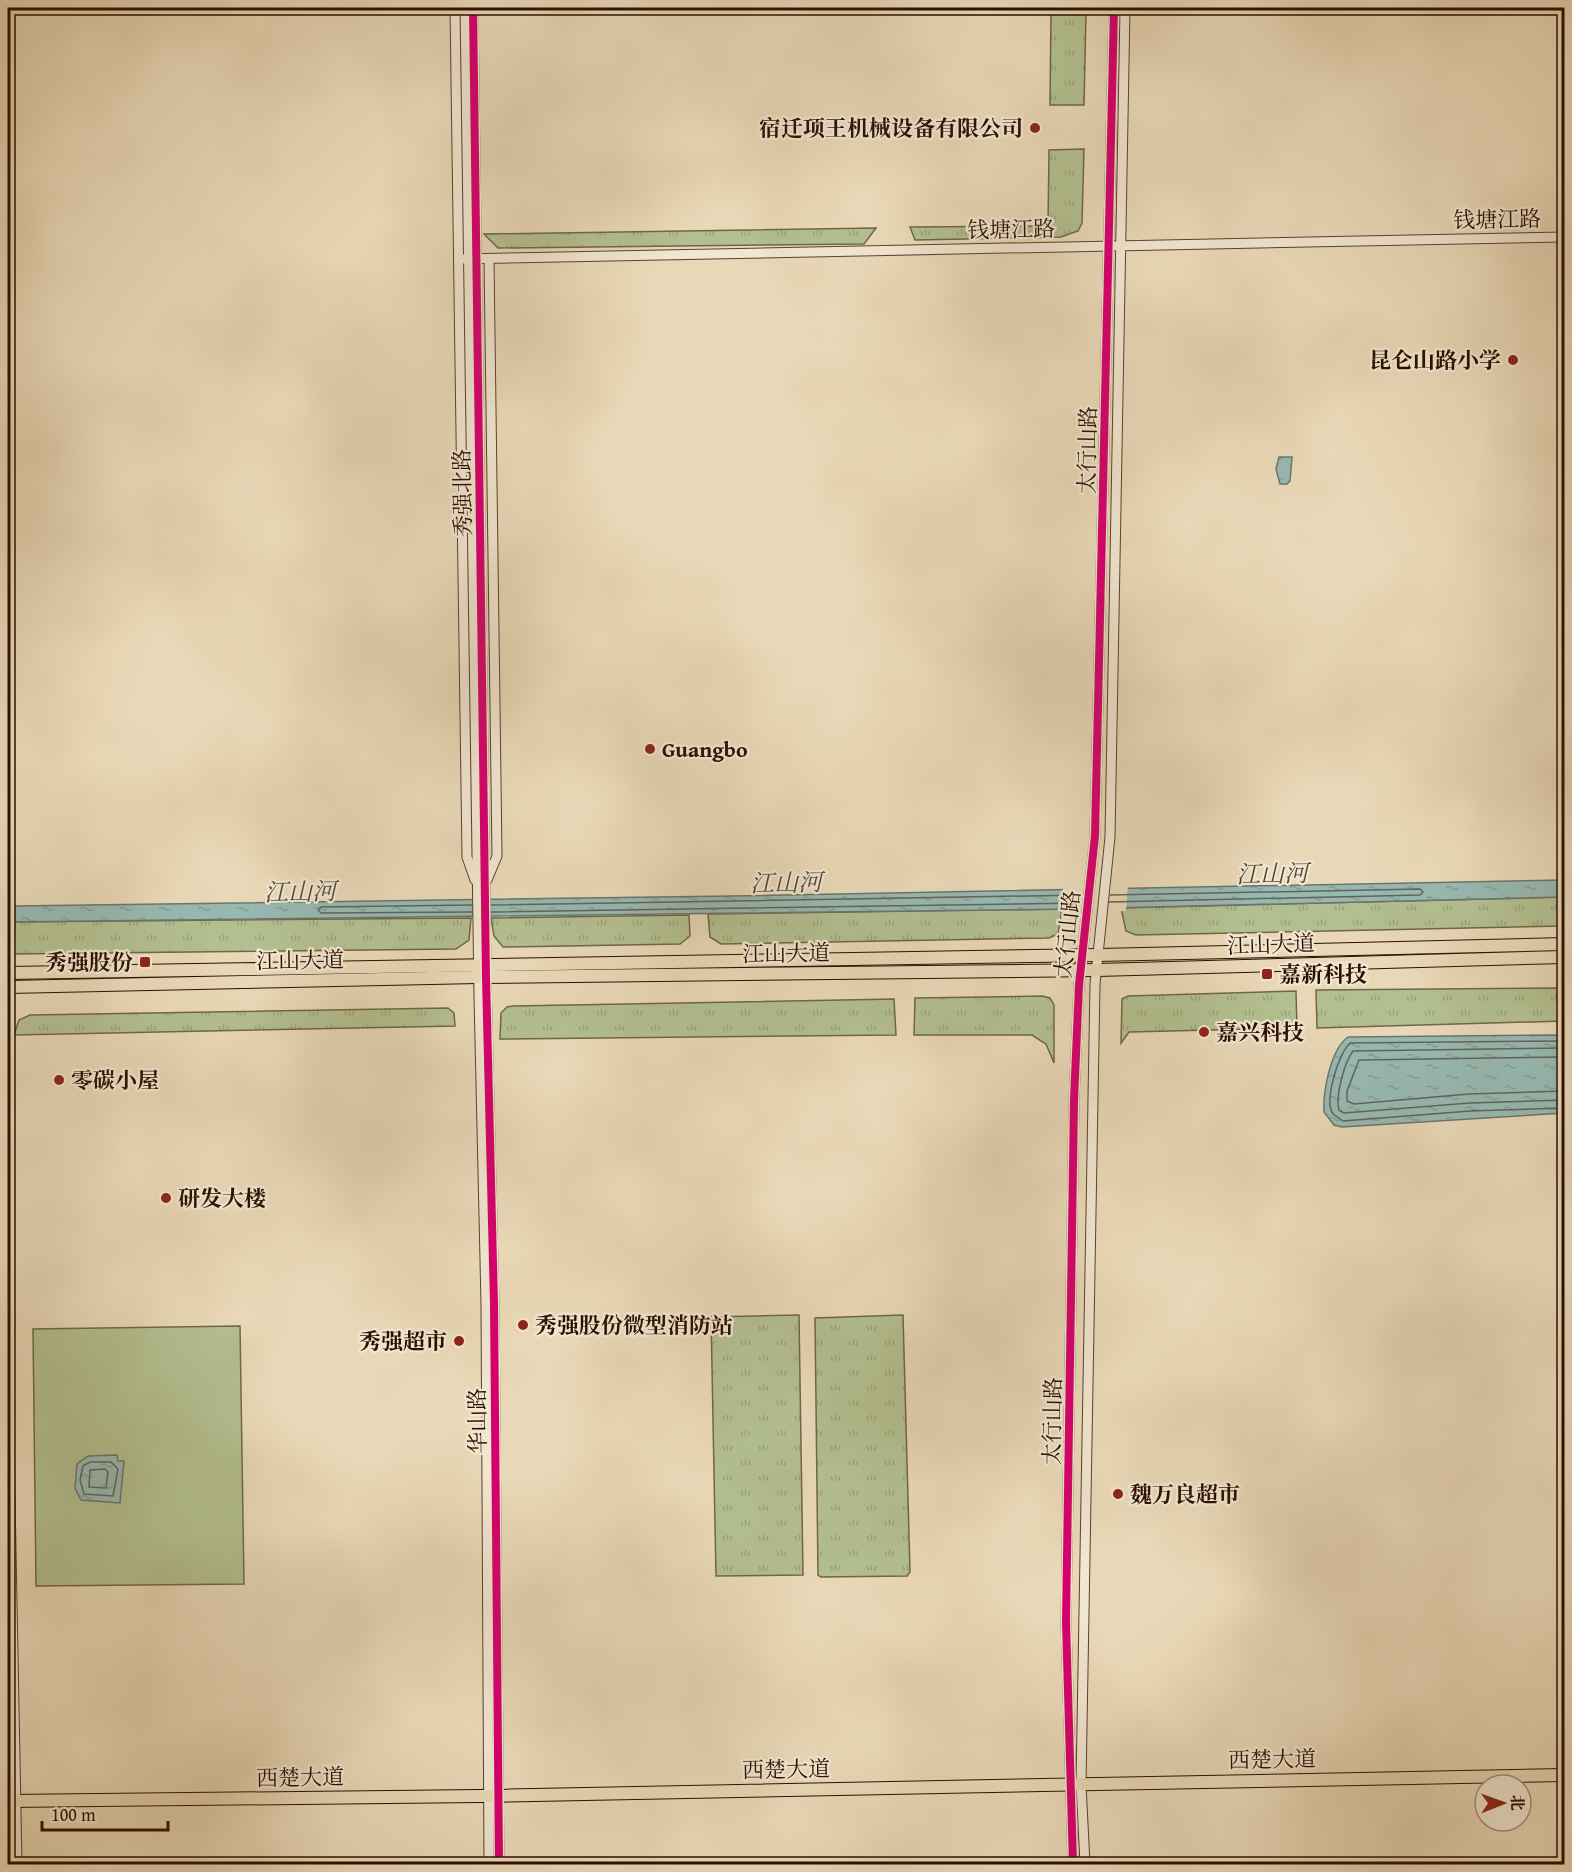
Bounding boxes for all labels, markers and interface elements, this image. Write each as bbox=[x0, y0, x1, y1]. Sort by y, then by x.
place label: 宿迁项王机械设备有限公司 bbox=[759, 112, 1023, 144]
marker: 宿迁项王机械设备有限公司 bbox=[1028, 121, 1042, 135]
street label: 钱塘江路 bbox=[1453, 202, 1541, 236]
street label: 钱塘江路 bbox=[967, 212, 1055, 246]
place label: 昆仑山路小学 bbox=[1369, 344, 1501, 376]
marker: 昆仑山路小学 bbox=[1506, 353, 1520, 367]
street label: 太行山路 bbox=[1070, 406, 1104, 494]
street label: 秀强北路 bbox=[445, 449, 479, 537]
place label: Guangbo bbox=[662, 733, 748, 765]
marker: Guangbo bbox=[643, 742, 657, 756]
water label: 江山河 bbox=[1236, 855, 1312, 892]
water label: 江山河 bbox=[750, 864, 826, 901]
water label: 江山河 bbox=[264, 873, 340, 910]
street label: 太行山路 bbox=[1046, 889, 1088, 979]
street label: 江山大道 bbox=[1226, 926, 1316, 962]
street label: 江山大道 bbox=[742, 936, 830, 970]
street label: 江山大道 bbox=[256, 943, 344, 977]
place label: 秀强股份 bbox=[45, 946, 133, 978]
marker: 秀强股份 bbox=[138, 955, 152, 969]
place label: 嘉新科技 bbox=[1279, 958, 1367, 990]
marker: 嘉新科技 bbox=[1260, 967, 1274, 981]
place label: 嘉兴科技 bbox=[1216, 1016, 1304, 1048]
marker: 嘉兴科技 bbox=[1197, 1025, 1211, 1039]
place label: 零碳小屋 bbox=[71, 1064, 159, 1096]
marker: 零碳小屋 bbox=[52, 1073, 66, 1087]
place label: 研发大楼 bbox=[178, 1182, 266, 1214]
marker: 研发大楼 bbox=[159, 1191, 173, 1205]
place label: 秀强股份微型消防站 bbox=[535, 1309, 733, 1341]
marker: 秀强股份微型消防站 bbox=[516, 1318, 530, 1332]
place label: 秀强超市 bbox=[359, 1325, 447, 1357]
marker: 秀强超市 bbox=[452, 1334, 466, 1348]
street label: 太行山路 bbox=[1035, 1377, 1069, 1465]
street label: 华山路 bbox=[460, 1388, 494, 1454]
place label: 魏万良超市 bbox=[1130, 1478, 1240, 1510]
marker: 魏万良超市 bbox=[1111, 1487, 1125, 1501]
street label: 西楚大道 bbox=[1228, 1742, 1316, 1776]
street label: 西楚大道 bbox=[742, 1752, 830, 1786]
street label: 西楚大道 bbox=[256, 1760, 344, 1794]
north arrow bbox=[1473, 1773, 1533, 1833]
scale bar bbox=[42, 1794, 168, 1832]
text: 北 bbox=[1506, 1795, 1530, 1811]
text: 100 m bbox=[51, 1801, 96, 1828]

